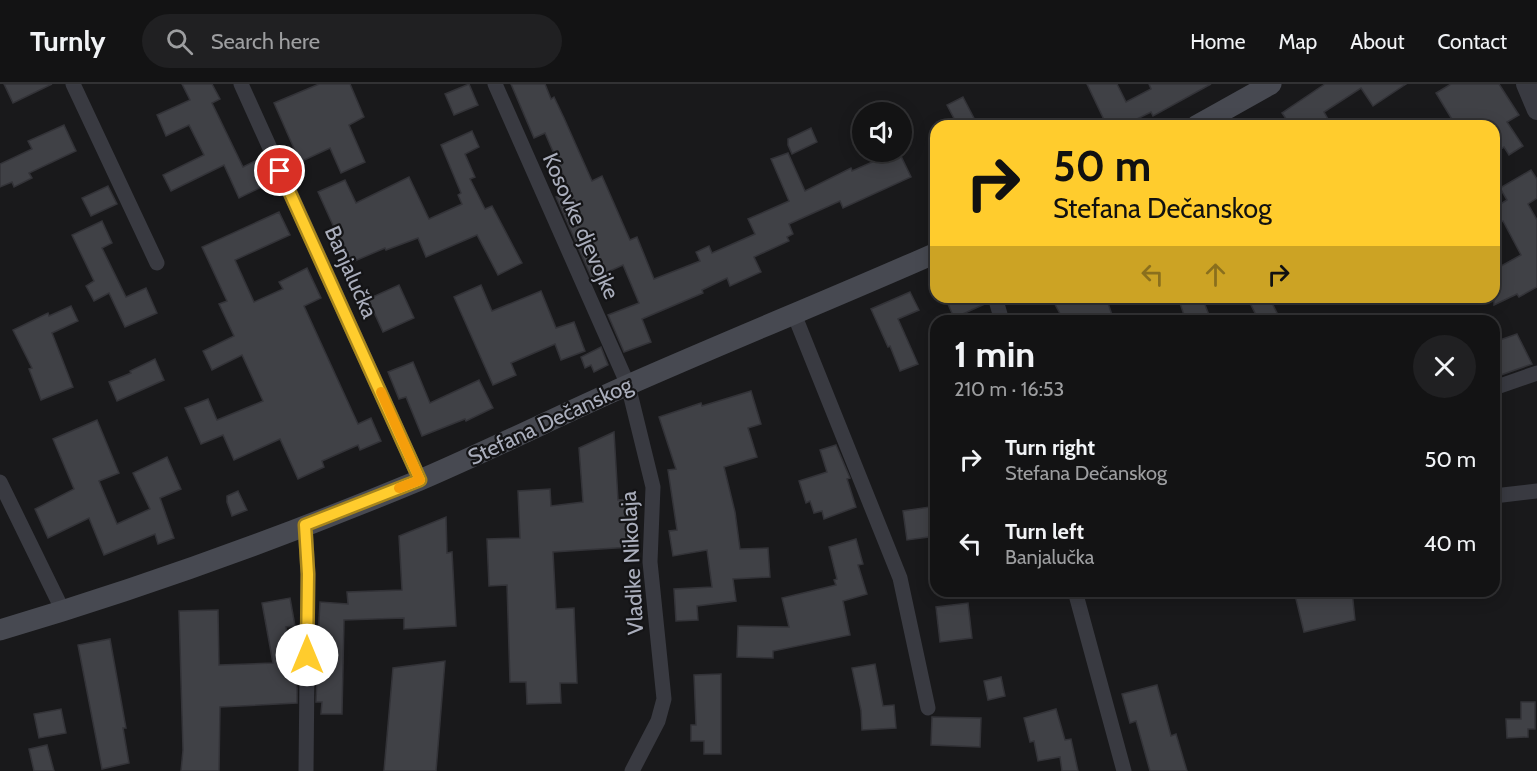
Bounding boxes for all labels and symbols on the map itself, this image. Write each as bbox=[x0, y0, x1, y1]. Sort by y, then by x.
pin bbox=[254, 145, 305, 196]
street label: Kosovke djevojke bbox=[537, 149, 625, 303]
street label: Banjalučka bbox=[319, 222, 383, 323]
street label: Stefana Dečanskog bbox=[464, 371, 637, 471]
street label: Vladike Nikolaja bbox=[615, 490, 649, 636]
position arrow bbox=[275, 623, 339, 687]

